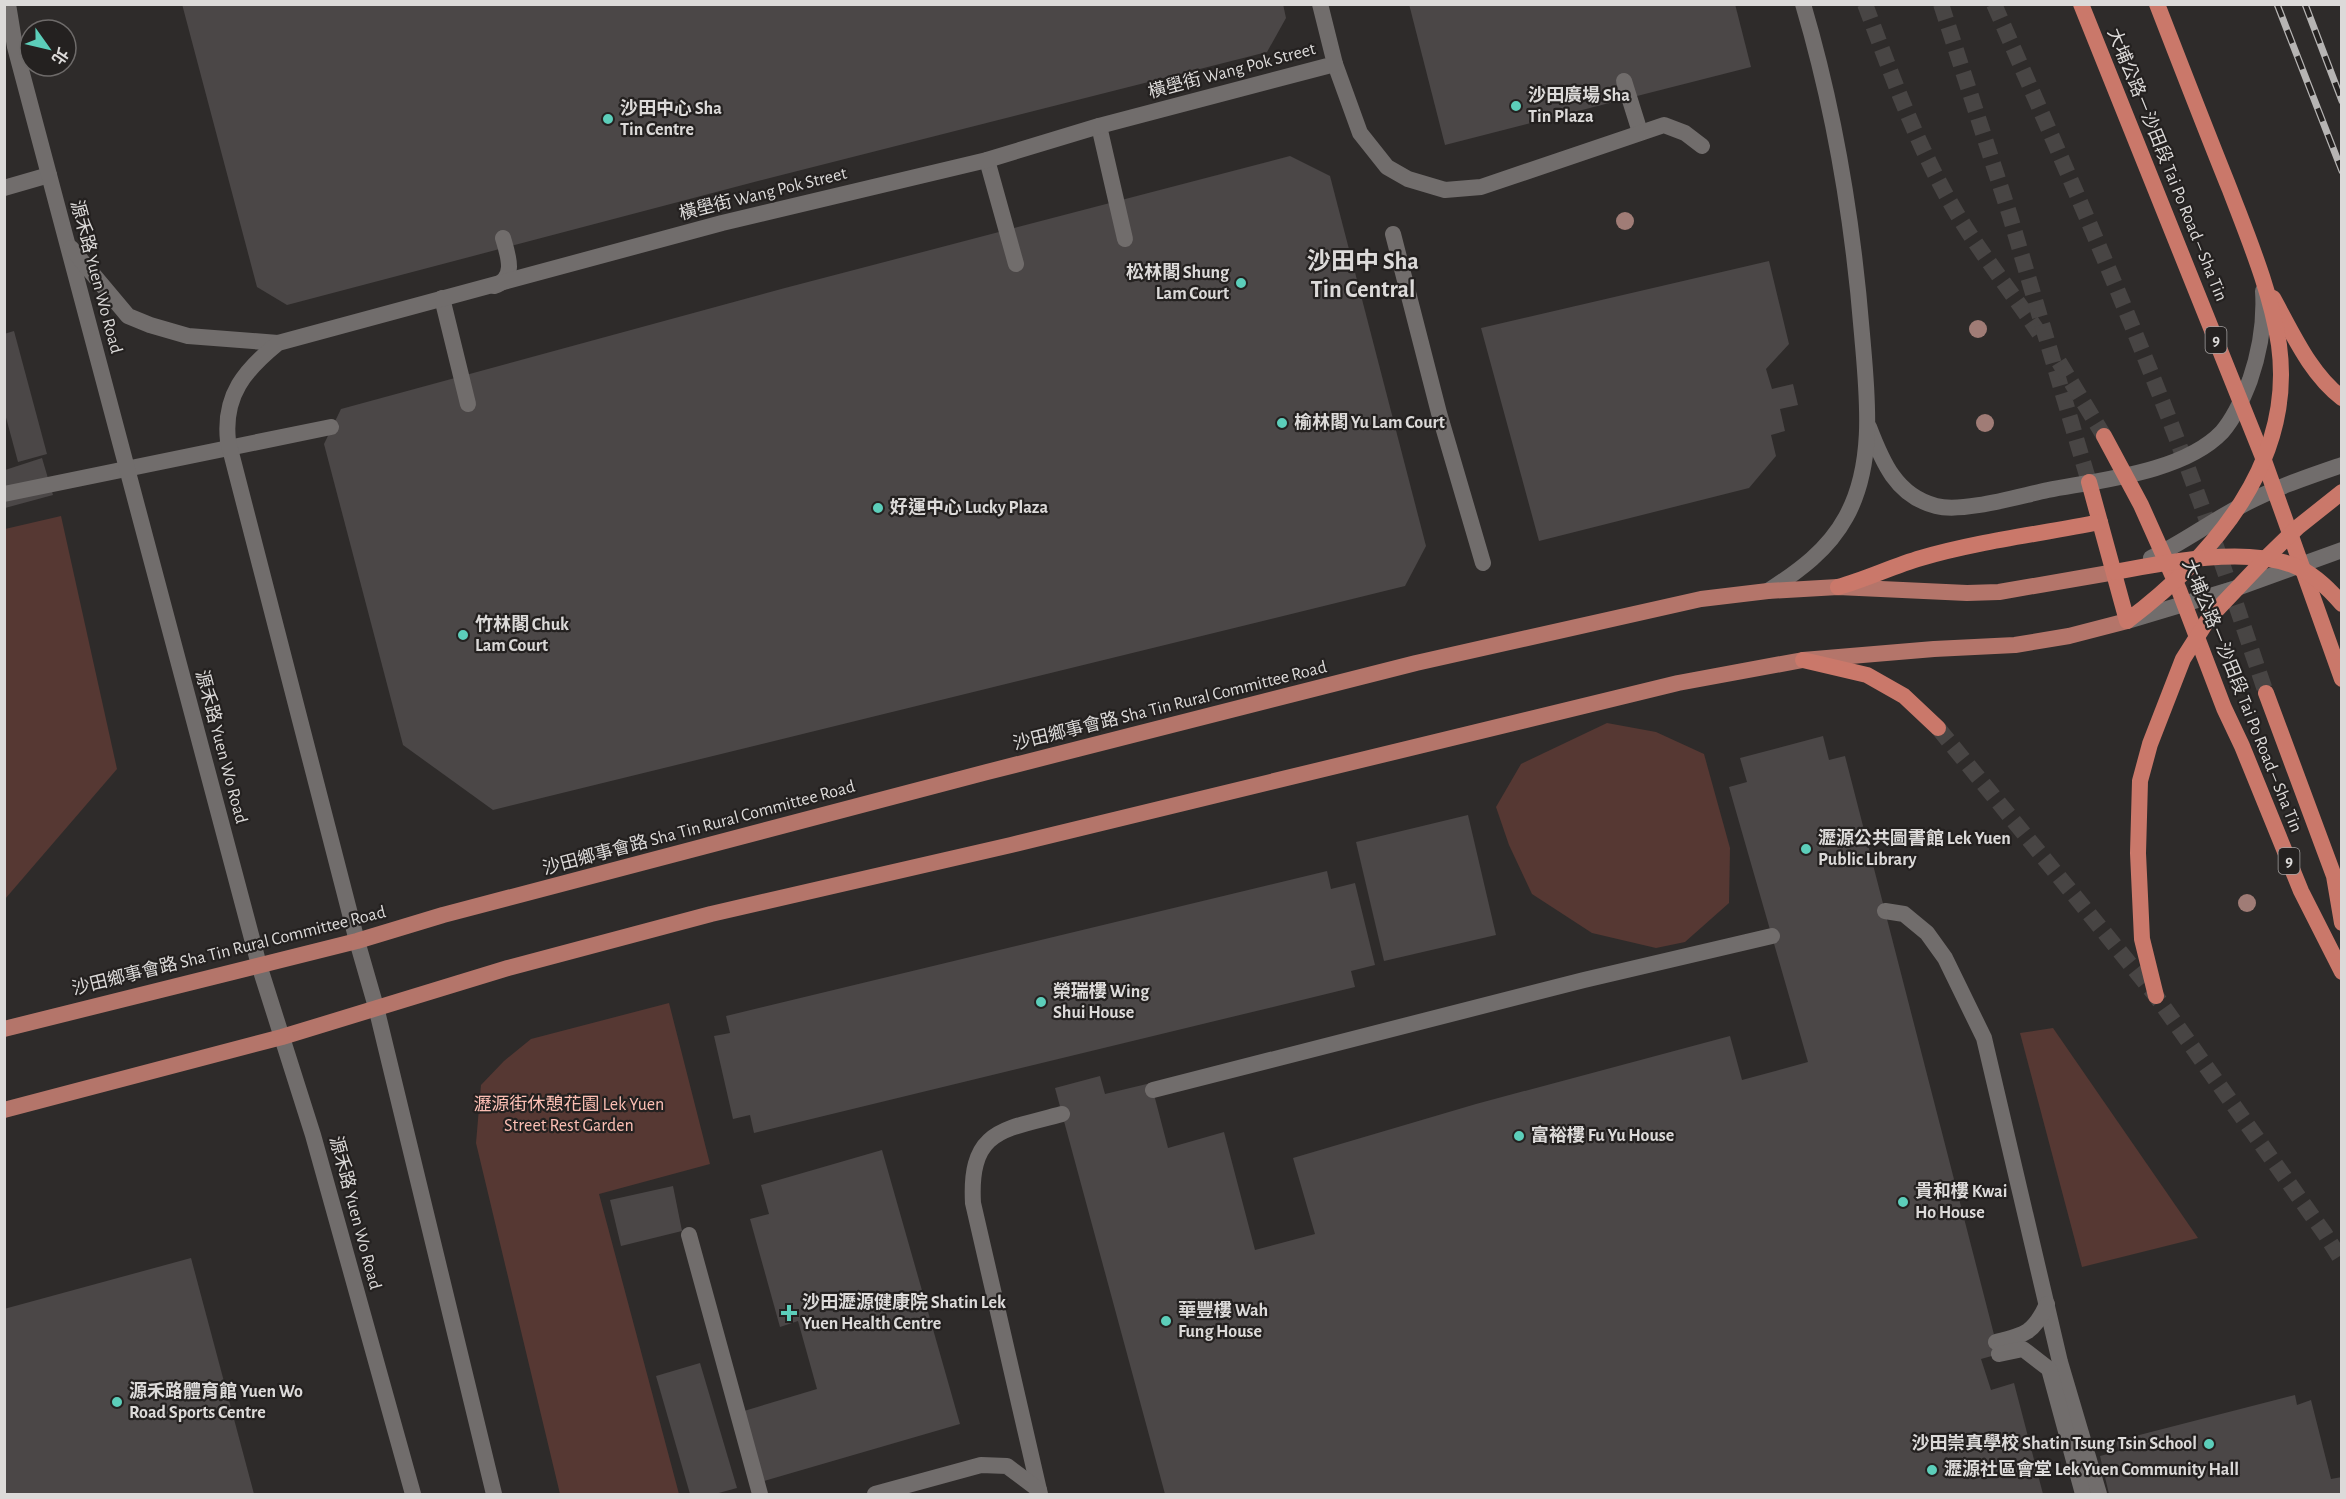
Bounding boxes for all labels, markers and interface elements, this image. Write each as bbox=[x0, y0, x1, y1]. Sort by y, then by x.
north arrow bbox=[18, 18, 78, 78]
street label: 大埔公路－沙田段 Tai Po Road – Sha Tin bbox=[2104, 25, 2232, 304]
street label: 橫壆街 Wang Pok Street bbox=[1146, 38, 1318, 102]
text: 北 bbox=[48, 45, 72, 68]
place label: 沙田廣場 Sha Tin Plaza bbox=[1528, 85, 1630, 126]
place label: 沙田中心 Sha Tin Centre bbox=[620, 98, 722, 139]
marker: 沙田廣場 Sha Tin Plaza bbox=[1509, 99, 1523, 113]
marker: 沙田中心 Sha Tin Centre bbox=[601, 112, 615, 126]
street label: 橫壆街 Wang Pok Street bbox=[677, 162, 849, 224]
street label: 源禾路 Yuen Wo Road bbox=[67, 198, 127, 356]
district label: 沙田中 Sha Tin Central bbox=[1307, 248, 1419, 302]
place label: 松林閣 Shung Lam Court bbox=[1126, 263, 1230, 303]
marker: 松林閣 Shung Lam Court bbox=[1234, 276, 1248, 290]
road number: 9 bbox=[2206, 327, 2226, 353]
place label: 榆林閣 Yu Lam Court bbox=[1294, 412, 1445, 432]
marker: 榆林閣 Yu Lam Court bbox=[1275, 416, 1289, 430]
place label: 好運中心 Lucky Plaza bbox=[890, 497, 1048, 517]
marker: 好運中心 Lucky Plaza bbox=[871, 501, 885, 515]
street label: 大埔公路－沙田段 Tai Po Road – Sha Tin bbox=[2179, 556, 2307, 835]
place label: 竹林閣 Chuk Lam Court bbox=[475, 614, 569, 655]
marker: 竹林閣 Chuk Lam Court bbox=[456, 628, 470, 642]
street label: 沙田鄉事會路 Sha Tin Rural Committee Road bbox=[1011, 656, 1329, 754]
street label: 源禾路 Yuen Wo Road bbox=[192, 668, 252, 826]
street label: 沙田鄉事會路 Sha Tin Rural Committee Road bbox=[540, 776, 857, 878]
place label: 瀝源公共圖書館 Lek Yuen Public Library bbox=[1818, 828, 2011, 869]
marker: 瀝源公共圖書館 Lek Yuen Public Library bbox=[1799, 842, 1813, 856]
road number: 9 bbox=[2278, 848, 2300, 874]
street label: 沙田鄉事會路 Sha Tin Rural Committee Road bbox=[70, 901, 388, 999]
place label: 榮瑞樓 Wing Shui House bbox=[1053, 982, 1150, 1022]
marker: 榮瑞樓 Wing Shui House bbox=[1034, 995, 1048, 1009]
park label: 瀝源街休憩花園 Lek Yuen Street Rest Garden bbox=[474, 1094, 664, 1135]
place label: 富裕樓 Fu Yu House bbox=[1531, 1125, 1674, 1145]
marker: 富裕樓 Fu Yu House bbox=[1512, 1129, 1526, 1143]
street label: 源禾路 Yuen Wo Road bbox=[326, 1134, 386, 1292]
place label: 貴和樓 Kwai Ho House bbox=[1915, 1181, 2007, 1222]
marker: 貴和樓 Kwai Ho House bbox=[1896, 1195, 1910, 1209]
place label: 沙田瀝源健康院 Shatin Lek Yuen Health Centre bbox=[802, 1292, 1006, 1333]
place label: 華豐樓 Wah Fung House bbox=[1178, 1301, 1268, 1341]
marker: 沙田瀝源健康院 Shatin Lek Yuen Health Centre bbox=[780, 1304, 798, 1322]
marker: 華豐樓 Wah Fung House bbox=[1159, 1314, 1173, 1328]
place label: 源禾路體育館 Yuen Wo Road Sports Centre bbox=[129, 1381, 303, 1422]
marker: 源禾路體育館 Yuen Wo Road Sports Centre bbox=[110, 1395, 124, 1409]
place label: 沙田崇真學校 Shatin Tsung Tsin School bbox=[1911, 1433, 2197, 1453]
marker: 沙田崇真學校 Shatin Tsung Tsin School bbox=[2202, 1437, 2216, 1451]
place label: 瀝源社區會堂 Lek Yuen Community Hall bbox=[1944, 1459, 2239, 1479]
marker: 瀝源社區會堂 Lek Yuen Community Hall bbox=[1925, 1463, 1939, 1477]

